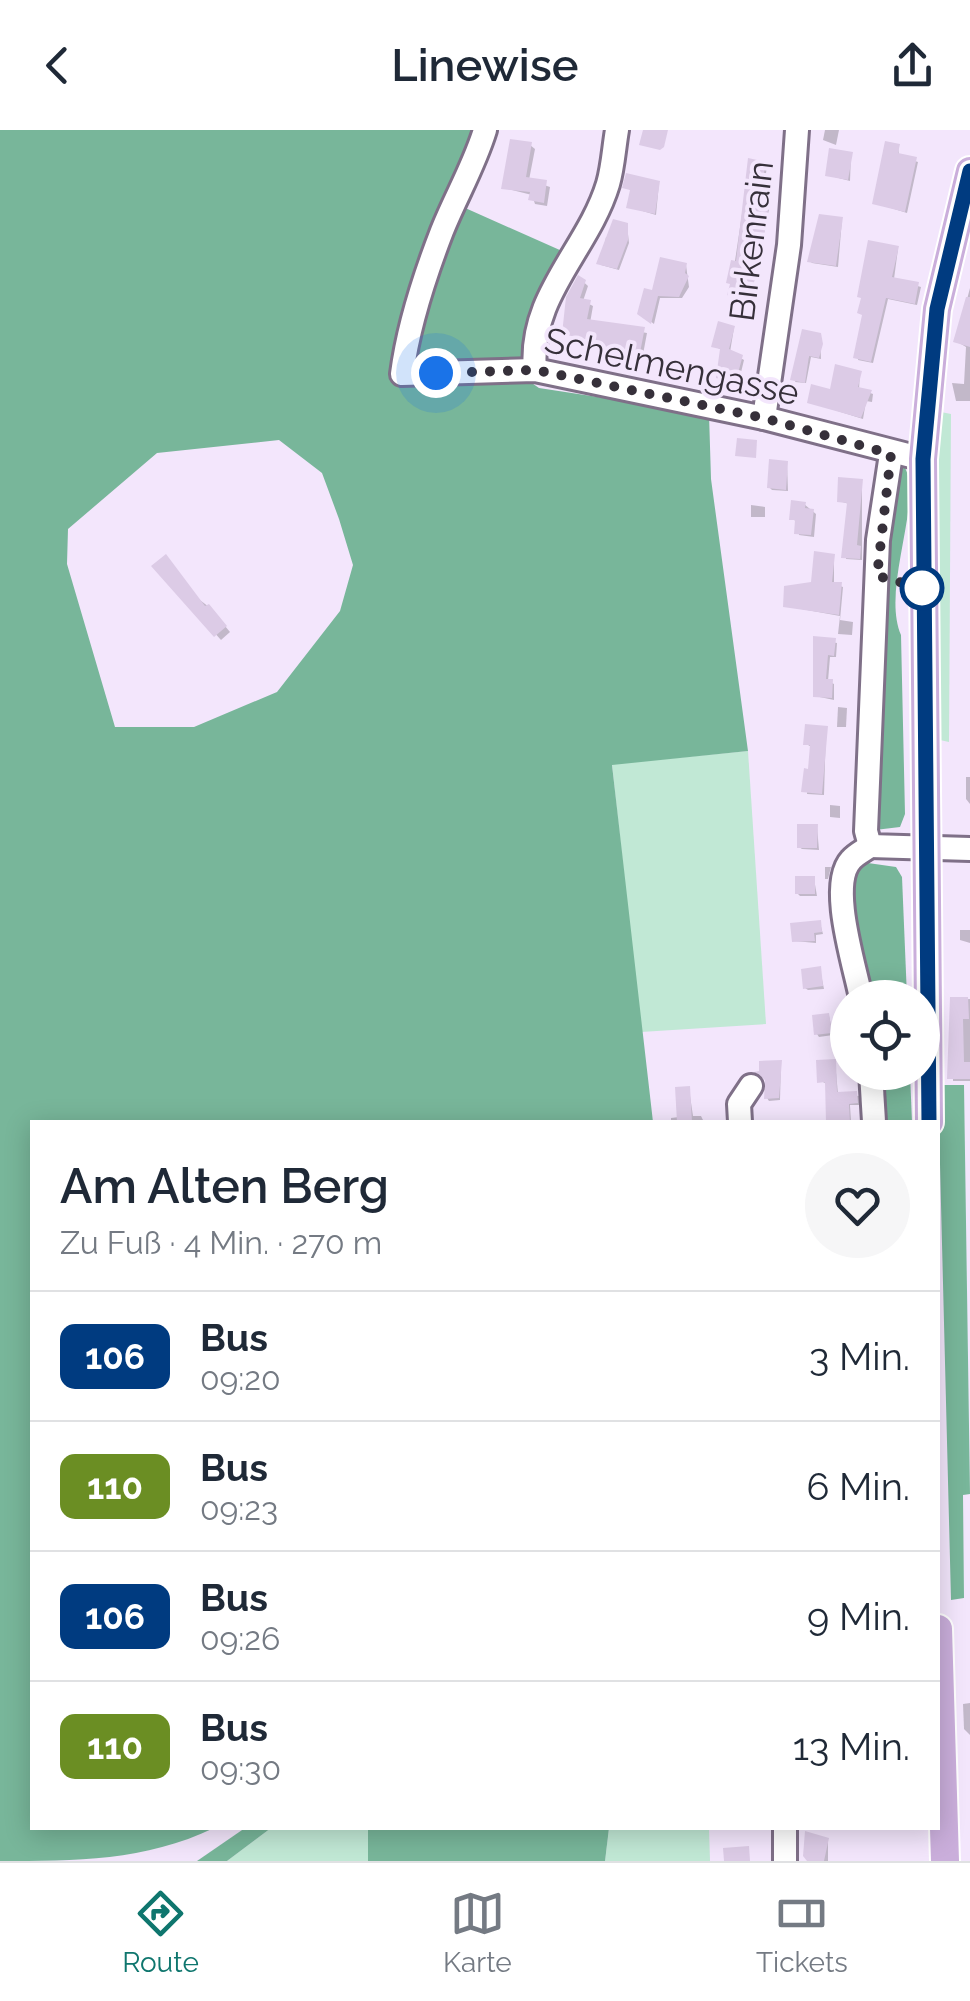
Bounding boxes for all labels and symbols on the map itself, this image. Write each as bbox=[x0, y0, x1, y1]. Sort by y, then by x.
street label: Birkenrain bbox=[721, 159, 781, 323]
street label: Schelmengasse bbox=[541, 319, 803, 413]
your location bbox=[411, 348, 461, 398]
unlabelled marker bbox=[901, 567, 943, 609]

